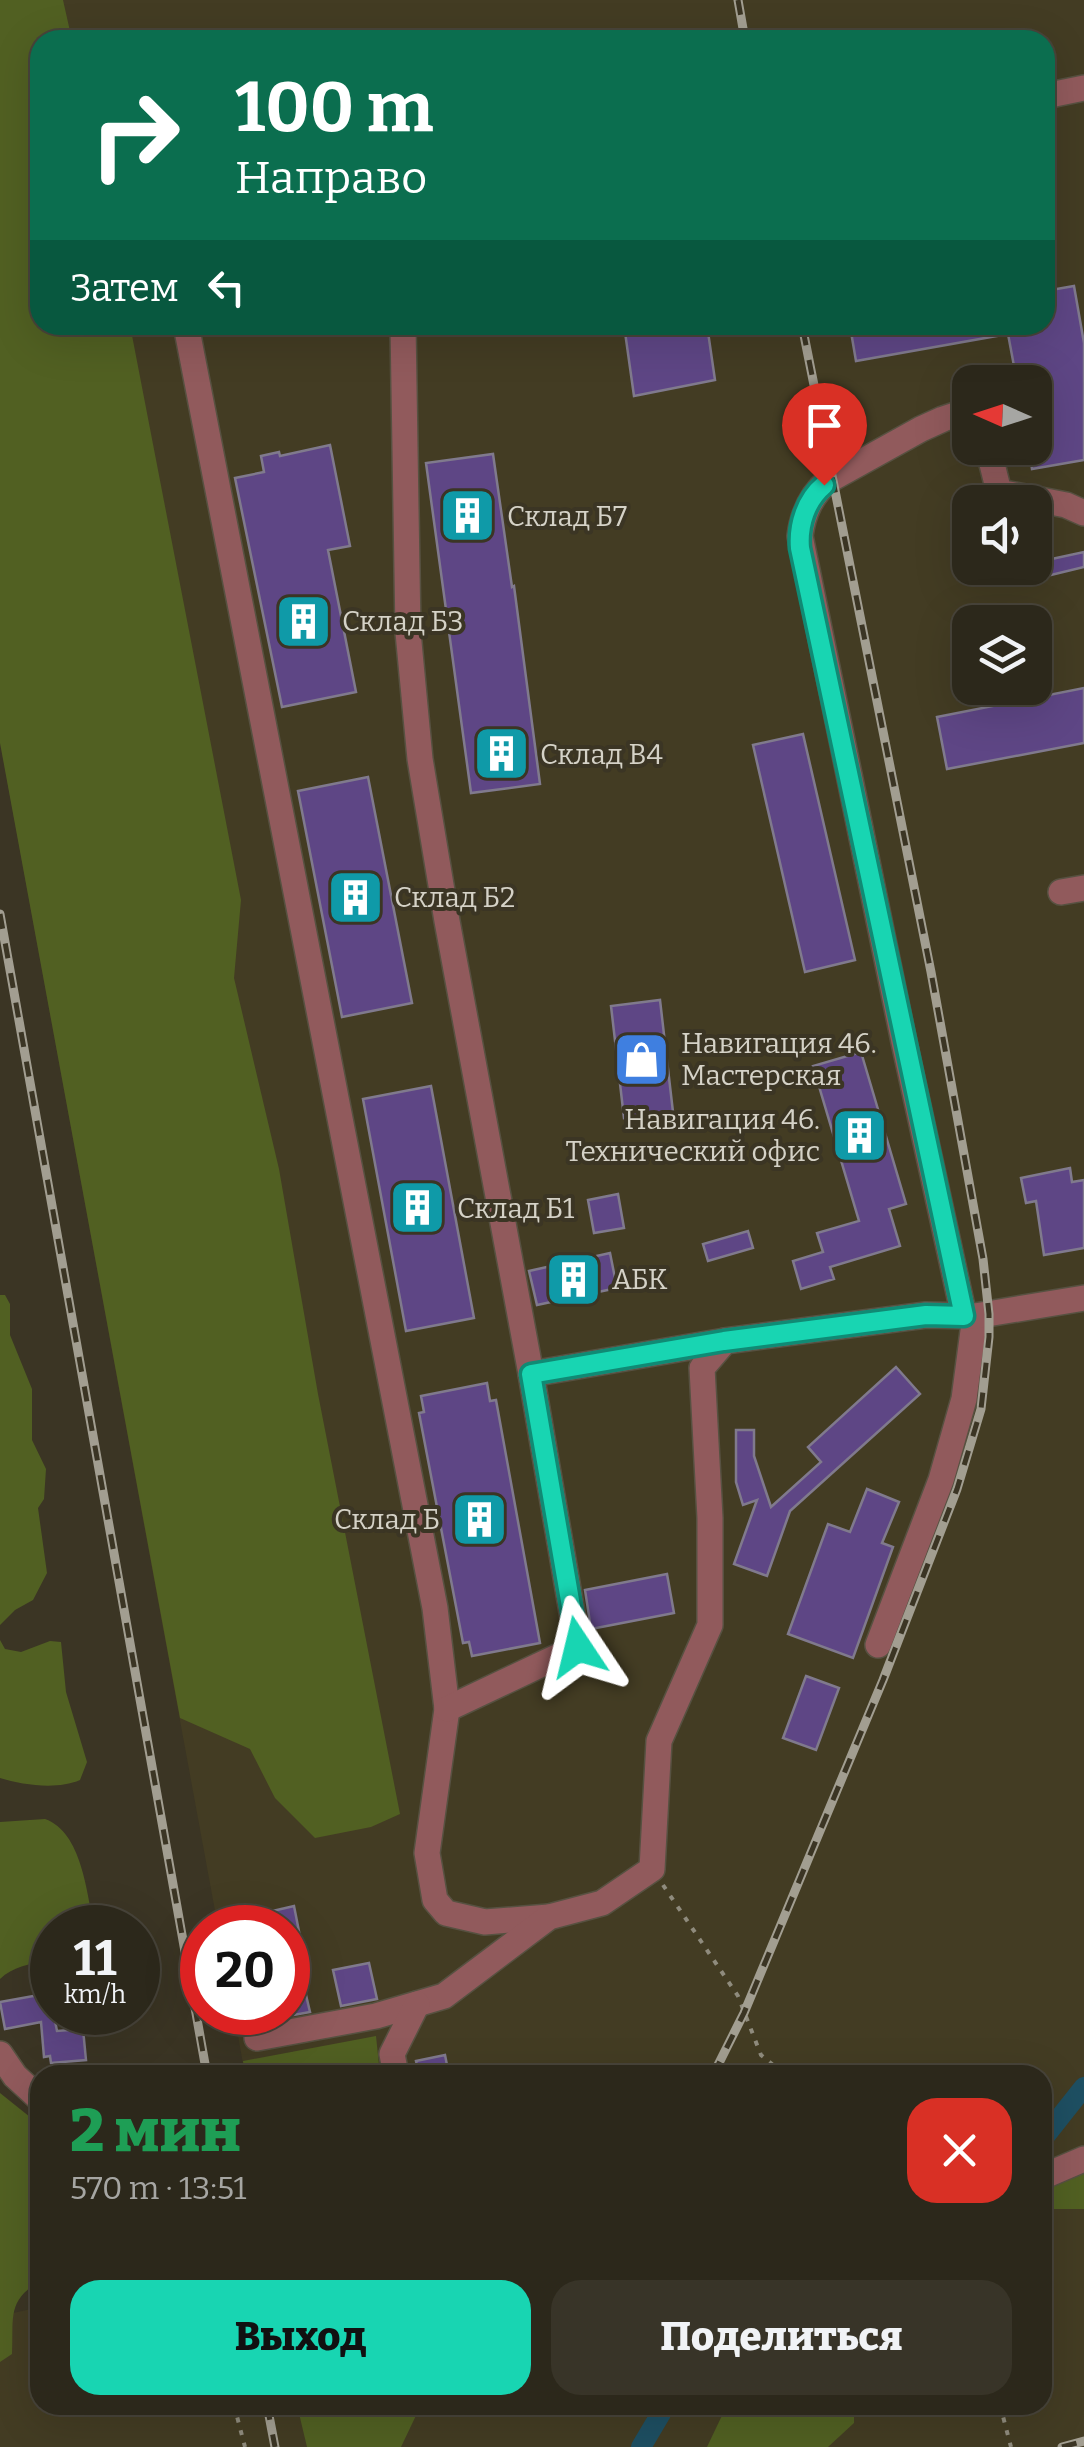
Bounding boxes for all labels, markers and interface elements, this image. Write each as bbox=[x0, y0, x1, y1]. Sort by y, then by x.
text: 100 m bbox=[235, 66, 434, 150]
icon: right bbox=[70, 70, 200, 200]
text: Направо bbox=[235, 151, 427, 205]
icon: left bbox=[199, 260, 254, 315]
text: Затем bbox=[70, 265, 179, 311]
north arrow bbox=[952, 365, 1052, 465]
map controls bbox=[952, 365, 1052, 705]
pin bbox=[782, 383, 867, 486]
icon: arrive bbox=[797, 398, 852, 453]
button: sound bbox=[952, 485, 1052, 585]
building icon: Склад Б7 bbox=[438, 486, 498, 546]
place label: Склад Б7 bbox=[507, 500, 627, 533]
building icon: Склад Б3 bbox=[273, 591, 333, 651]
place label: Склад Б3 bbox=[342, 605, 463, 638]
button: layers bbox=[952, 605, 1052, 705]
building icon: Склад В4 bbox=[471, 724, 531, 784]
place label: Склад В4 bbox=[540, 738, 663, 771]
building icon: Склад Б2 bbox=[325, 867, 385, 927]
place label: Склад Б2 bbox=[394, 881, 515, 914]
place label: Навигация 46. Мастерская bbox=[681, 1027, 877, 1092]
shop icon: Навигация 46. Мастерская bbox=[612, 1029, 672, 1089]
place label: Навигация 46. Технический офис bbox=[565, 1103, 820, 1168]
building icon: Навигация 46. Технический офис bbox=[829, 1105, 889, 1165]
building icon: Склад Б1 bbox=[388, 1178, 448, 1238]
place label: Склад Б1 bbox=[457, 1192, 575, 1225]
building icon: АБК bbox=[543, 1249, 603, 1309]
place label: АБК bbox=[612, 1263, 668, 1296]
building icon: Склад Б bbox=[449, 1489, 509, 1549]
place label: Склад Б bbox=[334, 1503, 440, 1536]
position arrow bbox=[526, 1595, 630, 1699]
speed limit sign: 20 bbox=[180, 1905, 310, 2035]
text: 11 bbox=[73, 1928, 117, 1988]
text: km/h bbox=[64, 1980, 126, 2010]
text: 2 мин bbox=[70, 2095, 241, 2167]
button: close bbox=[907, 2098, 1012, 2203]
text: 570 m · 13:51 bbox=[70, 2169, 247, 2207]
button: Выход bbox=[70, 2280, 531, 2395]
button: Поделиться bbox=[551, 2280, 1012, 2395]

